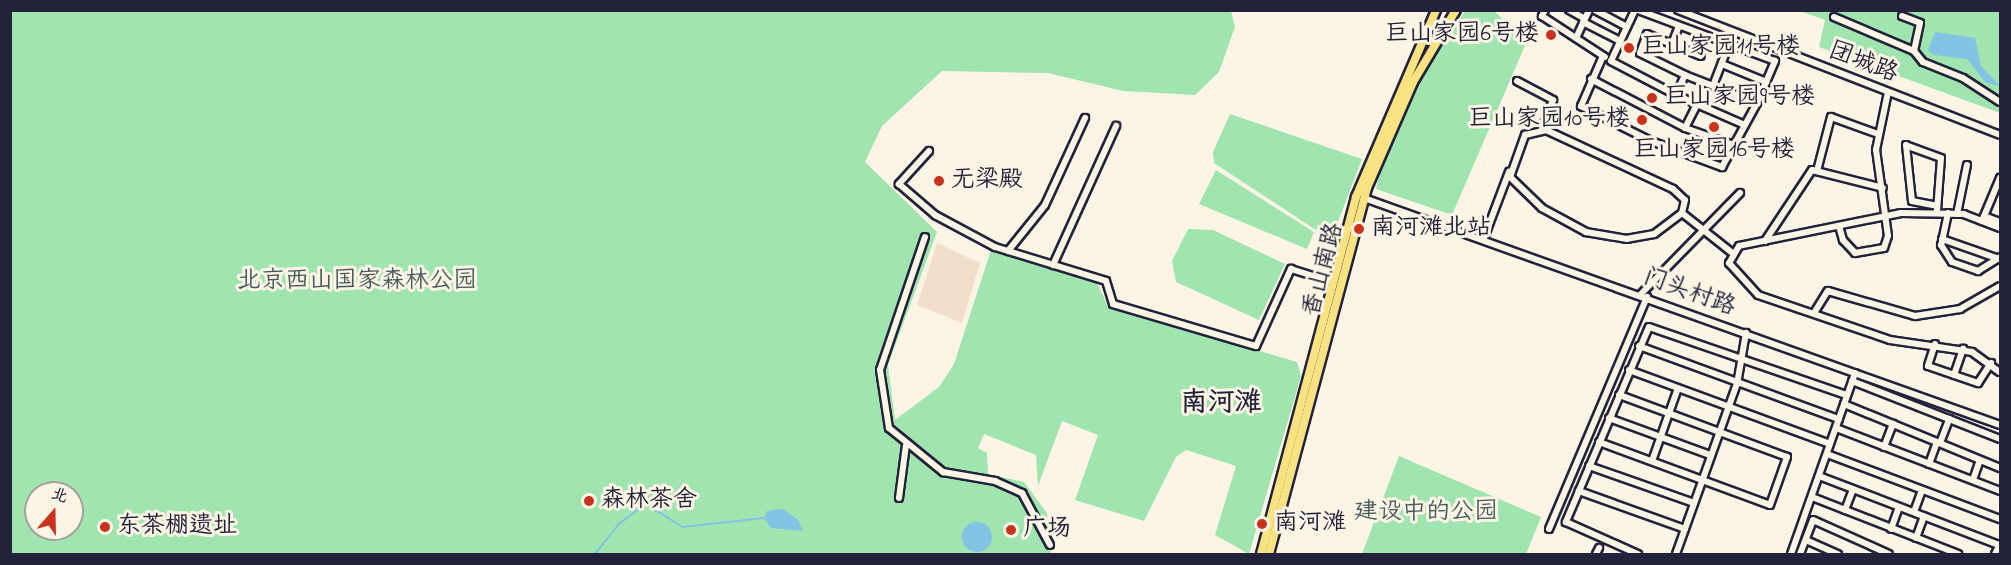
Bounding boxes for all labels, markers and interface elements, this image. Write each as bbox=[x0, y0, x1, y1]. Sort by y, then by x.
place label: 巨山家园6号楼 bbox=[1384, 21, 1539, 49]
marker: 巨山家园6号楼 bbox=[1544, 28, 1558, 42]
place label: 巨山家园11号楼 bbox=[1641, 34, 1800, 62]
street label: 团城路 bbox=[1824, 37, 1902, 89]
marker: 巨山家园11号楼 bbox=[1622, 41, 1636, 55]
place label: 巨山家园9号楼 bbox=[1664, 84, 1815, 112]
marker: 巨山家园9号楼 bbox=[1645, 91, 1659, 105]
place label: 巨山家园10号楼 bbox=[1468, 106, 1630, 134]
marker: 巨山家园10号楼 bbox=[1635, 113, 1649, 127]
marker: 巨山家园16号楼 bbox=[1707, 120, 1721, 134]
place label: 巨山家园16号楼 bbox=[1633, 137, 1795, 165]
place label: 无梁殿 bbox=[951, 167, 1023, 195]
marker: 无梁殿 bbox=[932, 174, 946, 188]
place label: 南河滩北站 bbox=[1371, 215, 1491, 243]
street label: 香山南路 bbox=[1298, 220, 1350, 320]
marker: 南河滩北站 bbox=[1352, 222, 1366, 236]
street label: 门头村路 bbox=[1639, 263, 1739, 323]
park label: 北京西山国家森林公园 bbox=[237, 268, 477, 296]
district label: 南河滩 bbox=[1181, 388, 1261, 420]
north arrow bbox=[24, 481, 84, 541]
text: 北 bbox=[48, 482, 71, 510]
place label: 森林茶舍 bbox=[601, 487, 697, 515]
marker: 森林茶舍 bbox=[582, 494, 596, 508]
park label: 建设中的公园 bbox=[1354, 499, 1498, 527]
place label: 南河滩 bbox=[1274, 510, 1346, 538]
place label: 东茶棚遗址 bbox=[117, 513, 237, 541]
place label: 广场 bbox=[1023, 516, 1071, 544]
marker: 南河滩 bbox=[1255, 517, 1269, 531]
marker: 东茶棚遗址 bbox=[98, 520, 112, 534]
marker: 广场 bbox=[1004, 523, 1018, 537]

